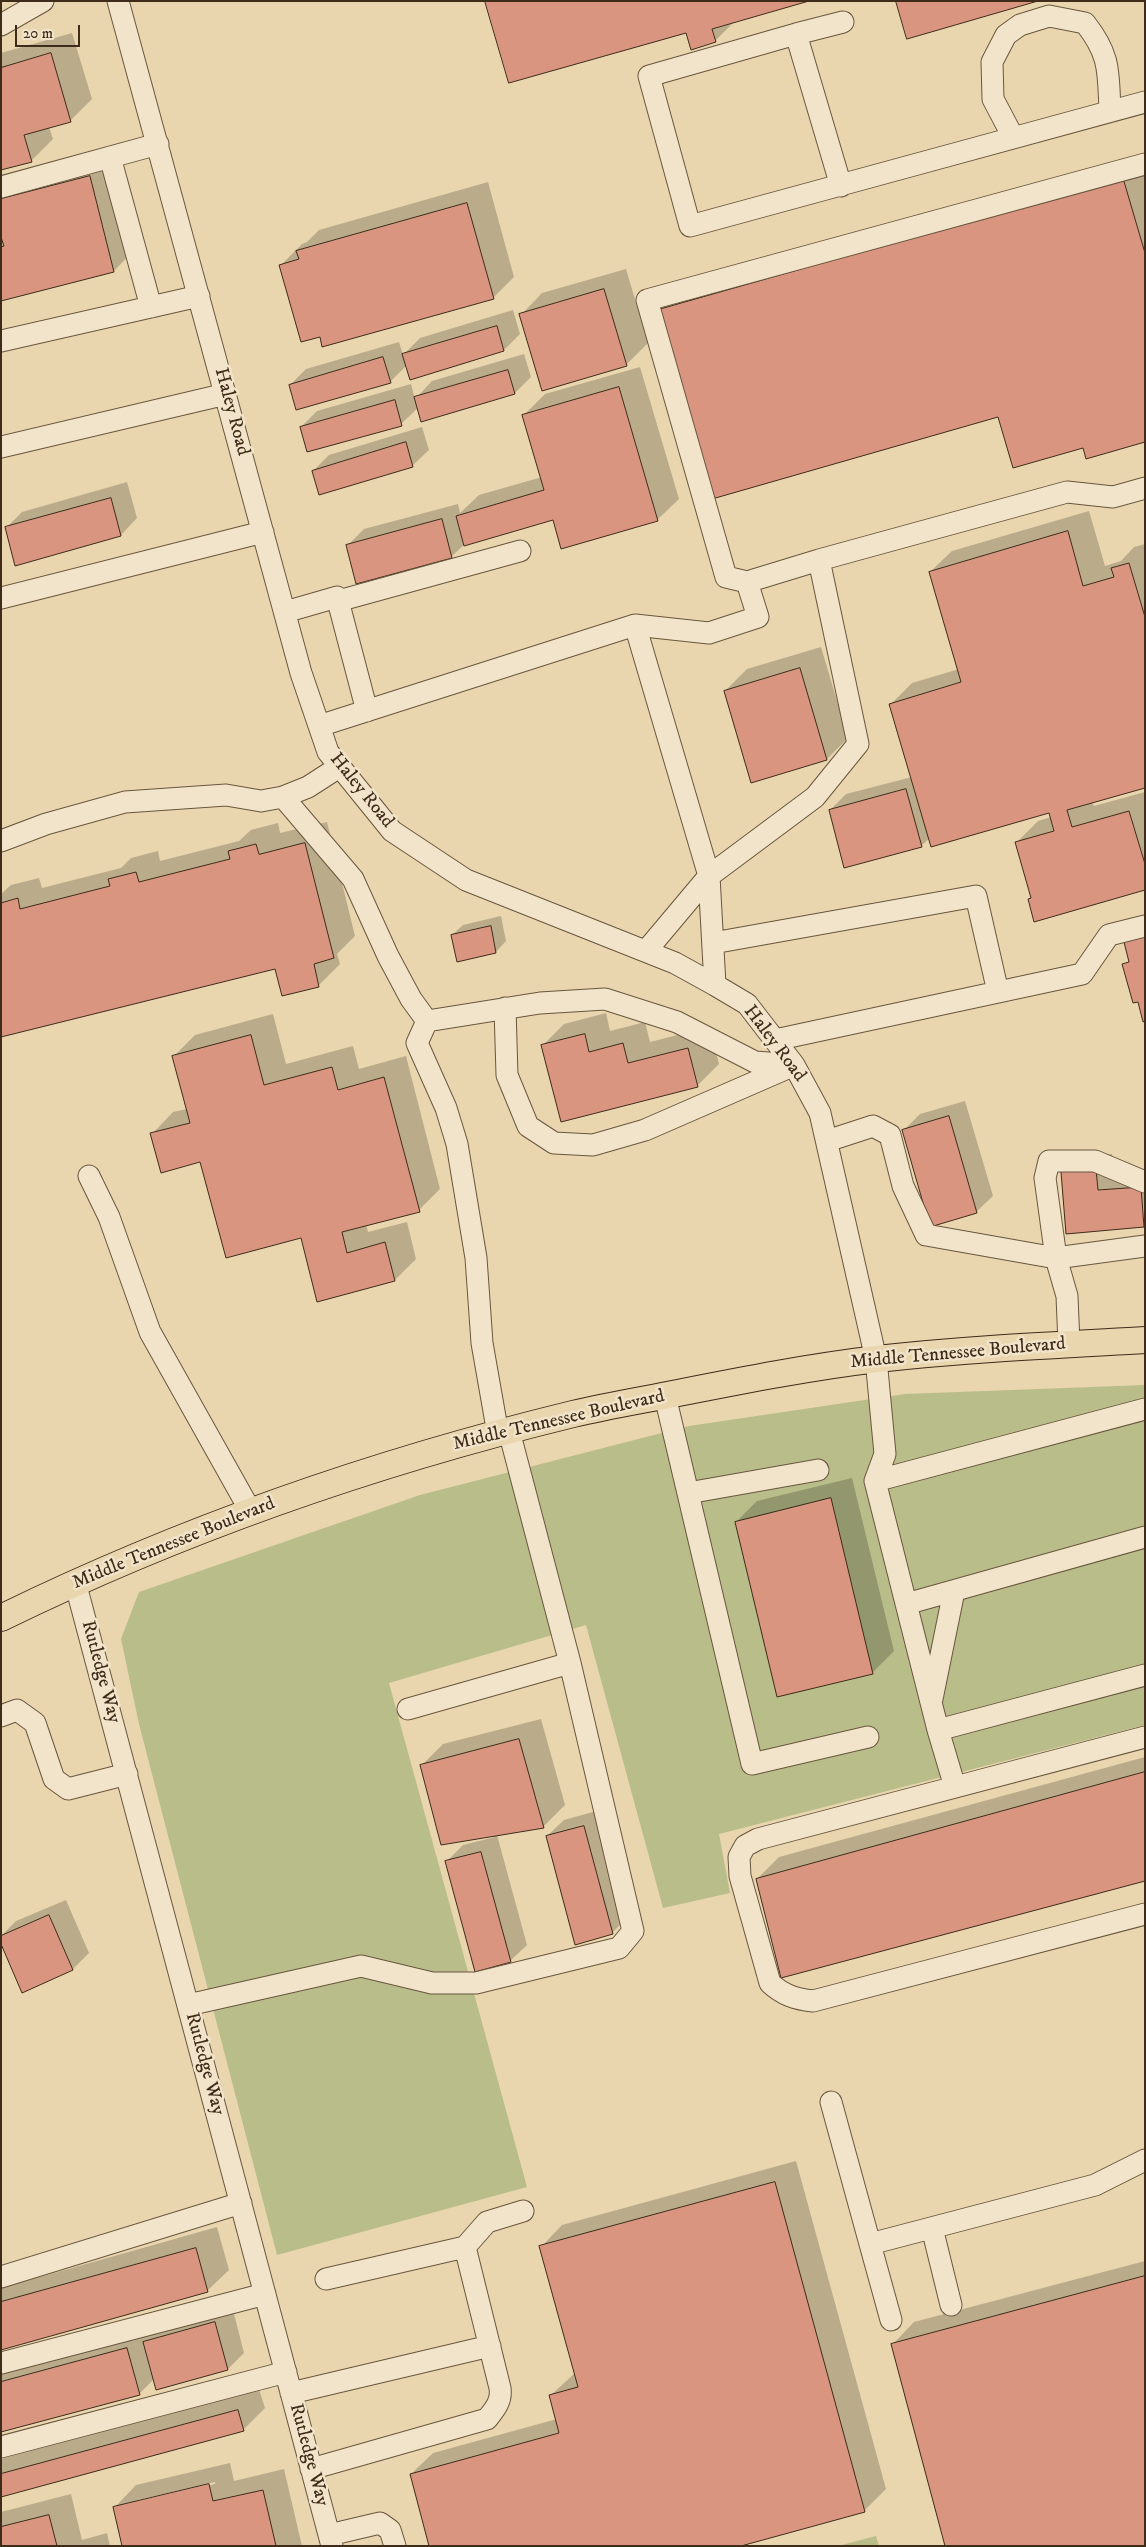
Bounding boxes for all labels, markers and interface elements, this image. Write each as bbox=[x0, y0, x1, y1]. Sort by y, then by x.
scale bar bbox=[18, 15, 82, 47]
text: 20 m bbox=[23, 24, 53, 43]
street label: Haley Road bbox=[208, 366, 254, 458]
street label: Haley Road bbox=[324, 749, 398, 833]
street label: Haley Road bbox=[738, 1001, 810, 1087]
street label: Middle Tennessee Boulevard bbox=[849, 1333, 1067, 1375]
street label: Middle Tennessee Boulevard bbox=[451, 1386, 667, 1456]
street label: Middle Tennessee Boulevard bbox=[70, 1493, 278, 1595]
street label: Rutledge Way bbox=[75, 1618, 125, 1726]
street label: Rutledge Way bbox=[179, 2010, 229, 2118]
street label: Rutledge Way bbox=[283, 2401, 333, 2509]

